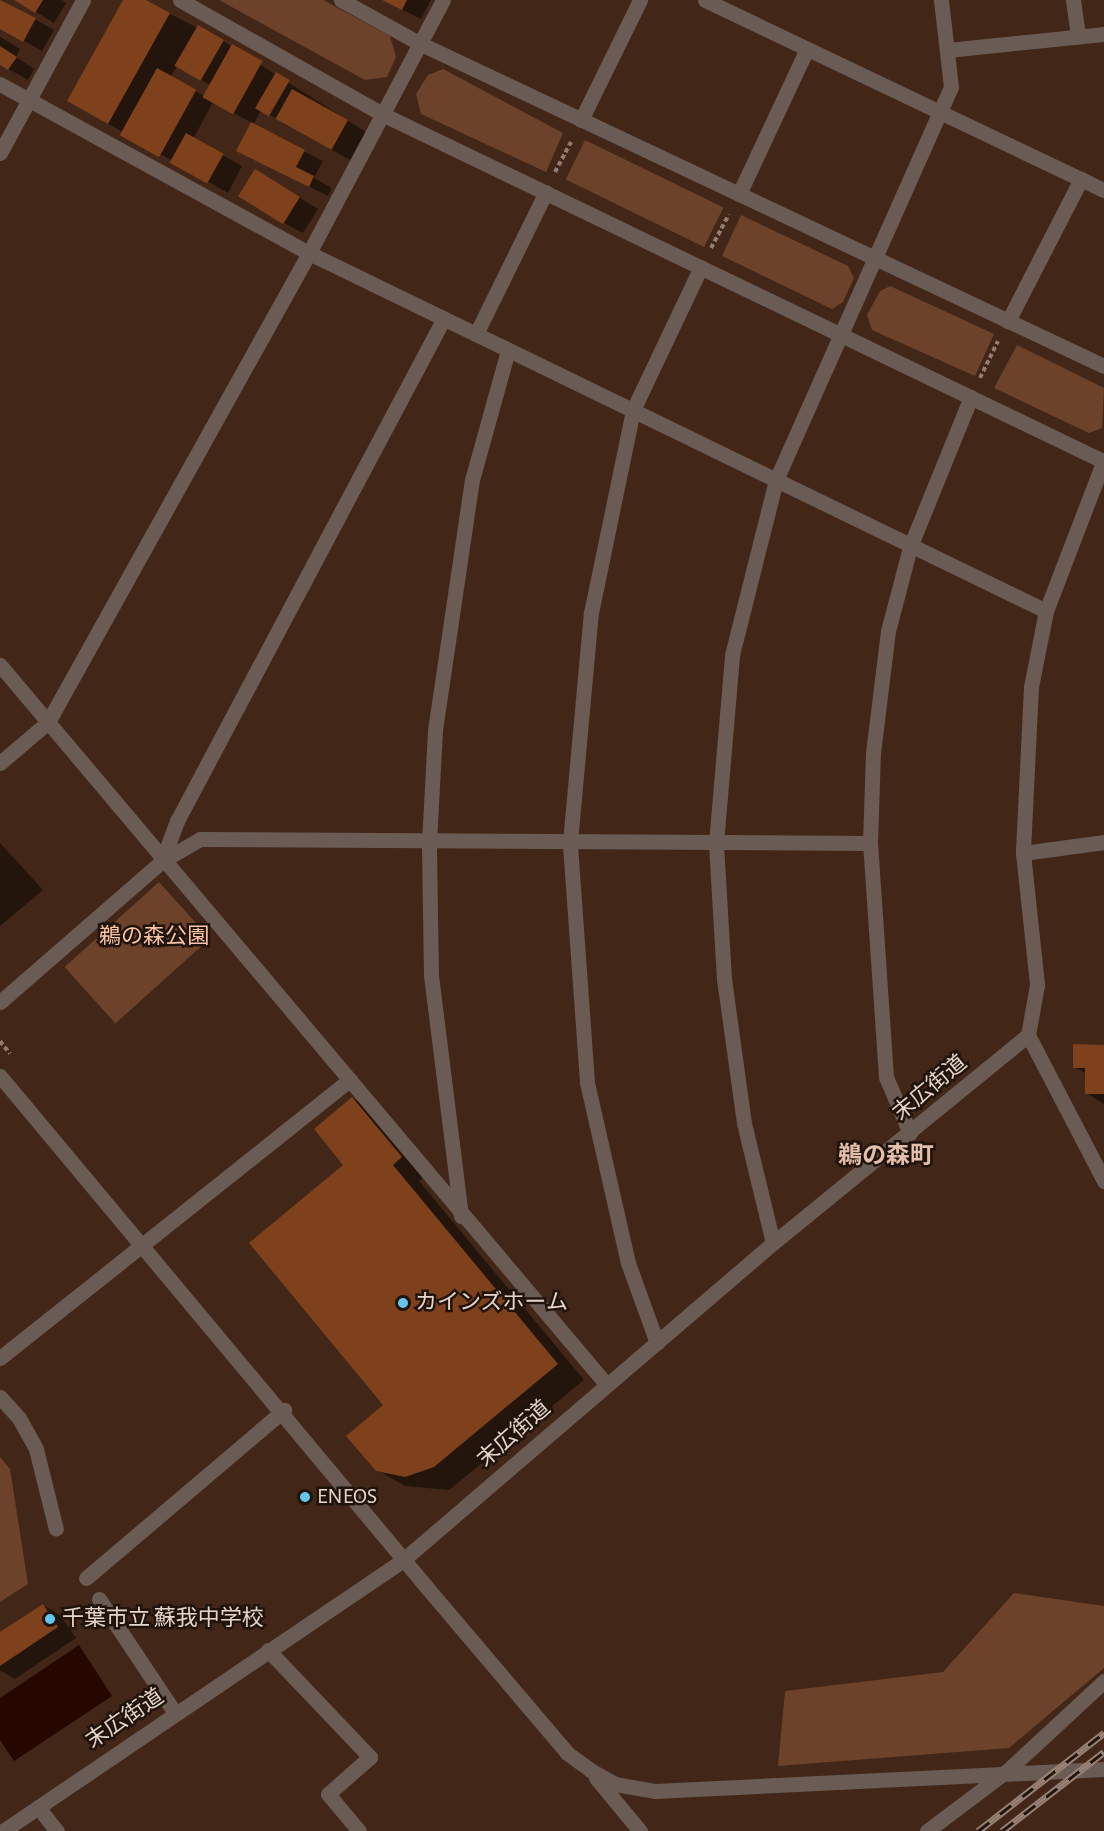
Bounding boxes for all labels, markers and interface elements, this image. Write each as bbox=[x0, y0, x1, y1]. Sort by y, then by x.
park label: 鵜の森公園 bbox=[99, 924, 209, 950]
street label: 末広街道 bbox=[888, 1050, 972, 1126]
district label: 鵜の森町 bbox=[838, 1143, 934, 1171]
place label: カインズホーム bbox=[415, 1290, 569, 1316]
marker: カインズホーム bbox=[396, 1296, 410, 1310]
street label: 末広街道 bbox=[472, 1395, 556, 1473]
place label: ENEOS bbox=[317, 1484, 377, 1510]
marker: ENEOS bbox=[298, 1490, 312, 1504]
place label: 千葉市立 蘇我中学校 bbox=[62, 1606, 264, 1632]
marker: 千葉市立 蘇我中学校 bbox=[43, 1612, 57, 1626]
street label: 末広街道 bbox=[81, 1683, 169, 1755]

